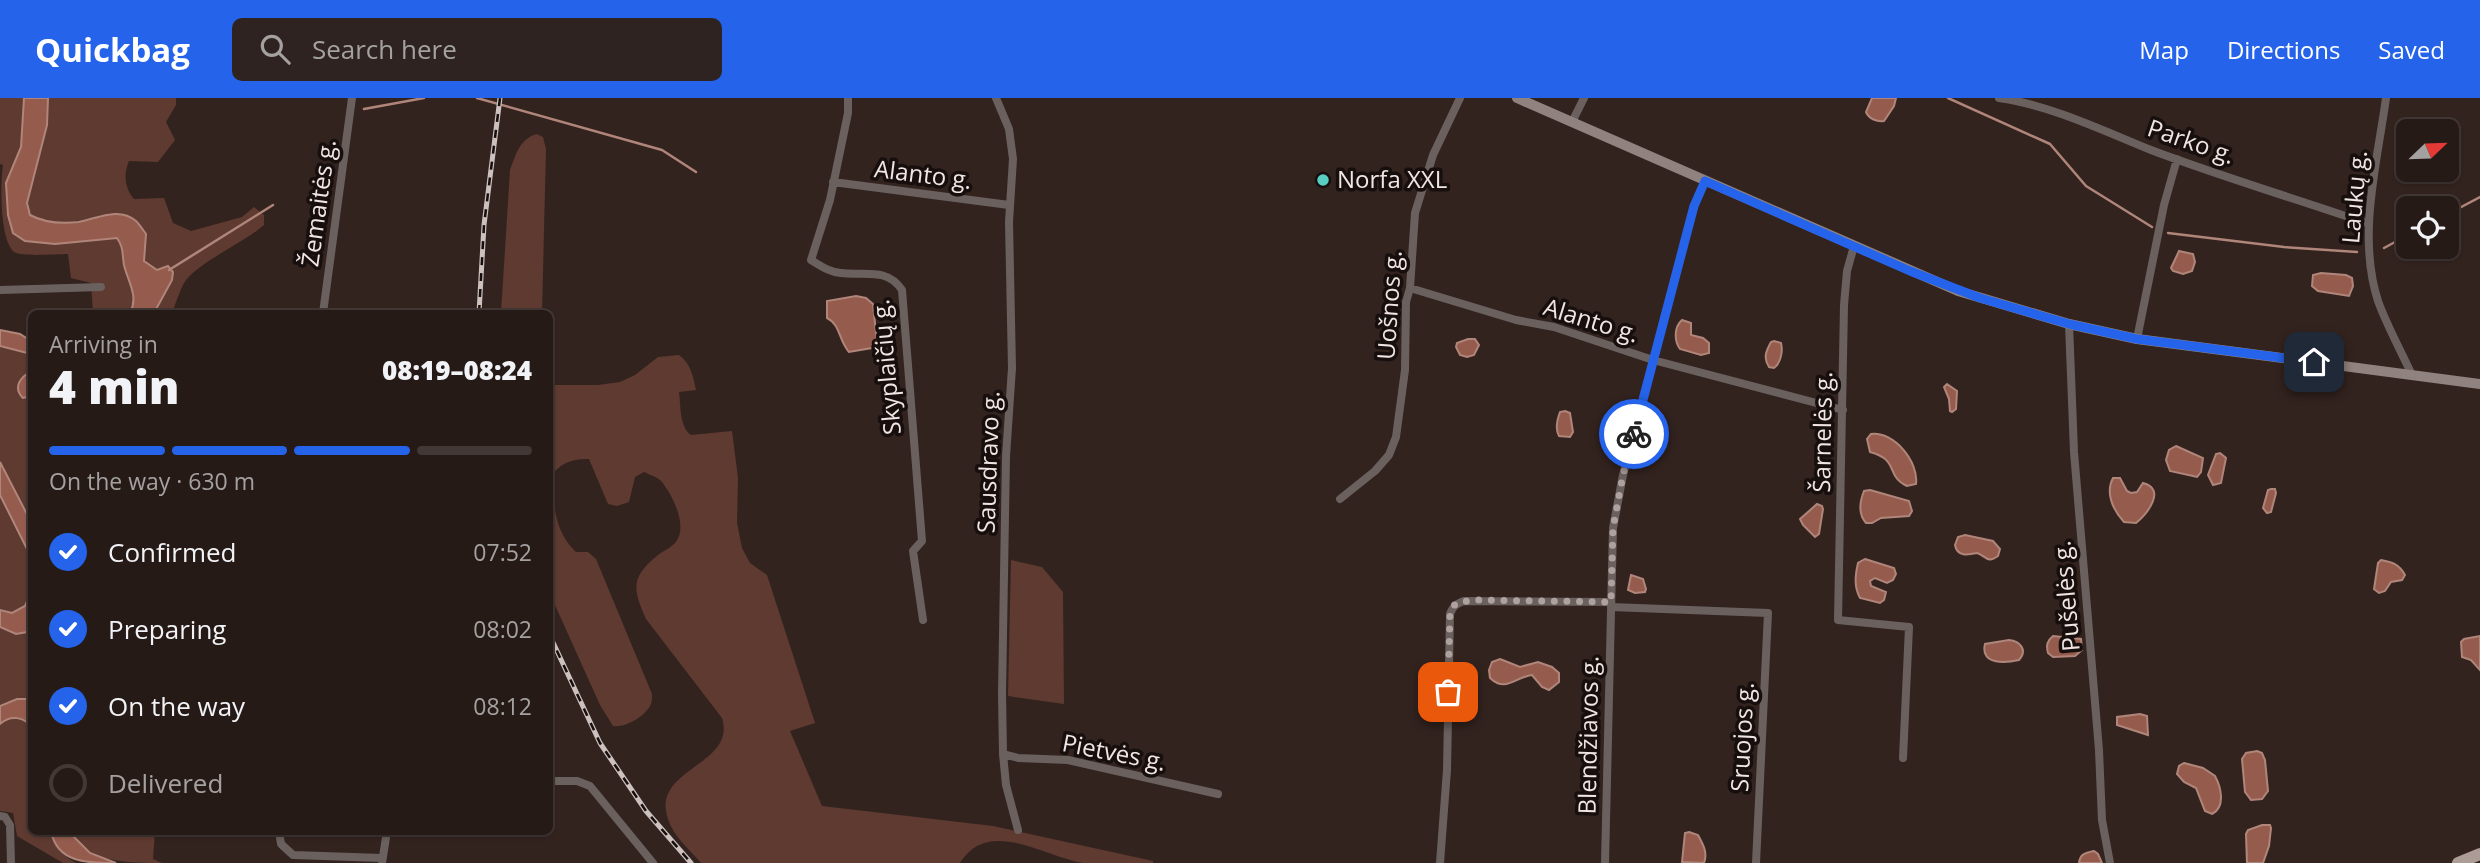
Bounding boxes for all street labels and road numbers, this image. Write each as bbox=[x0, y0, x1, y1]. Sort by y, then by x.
street label: Parko g. bbox=[2143, 110, 2240, 171]
street label: Žemaitės g. bbox=[292, 137, 343, 268]
street label: Laukų g. bbox=[2333, 149, 2374, 245]
street label: Alanto g. bbox=[873, 151, 974, 196]
street label: Uošnos g. bbox=[1368, 249, 1409, 361]
street label: Alanto g. bbox=[1540, 289, 1643, 350]
street label: Skyplaičių g. bbox=[863, 298, 908, 436]
street label: Šarnelės g. bbox=[1804, 371, 1839, 493]
street label: Sausdravo g. bbox=[969, 390, 1006, 534]
street label: Pušelės g. bbox=[2044, 540, 2087, 653]
street label: Blendžiavos g. bbox=[1570, 655, 1605, 815]
street label: Sruojos g. bbox=[1722, 681, 1761, 793]
street label: Pietvės g. bbox=[1060, 725, 1169, 778]

